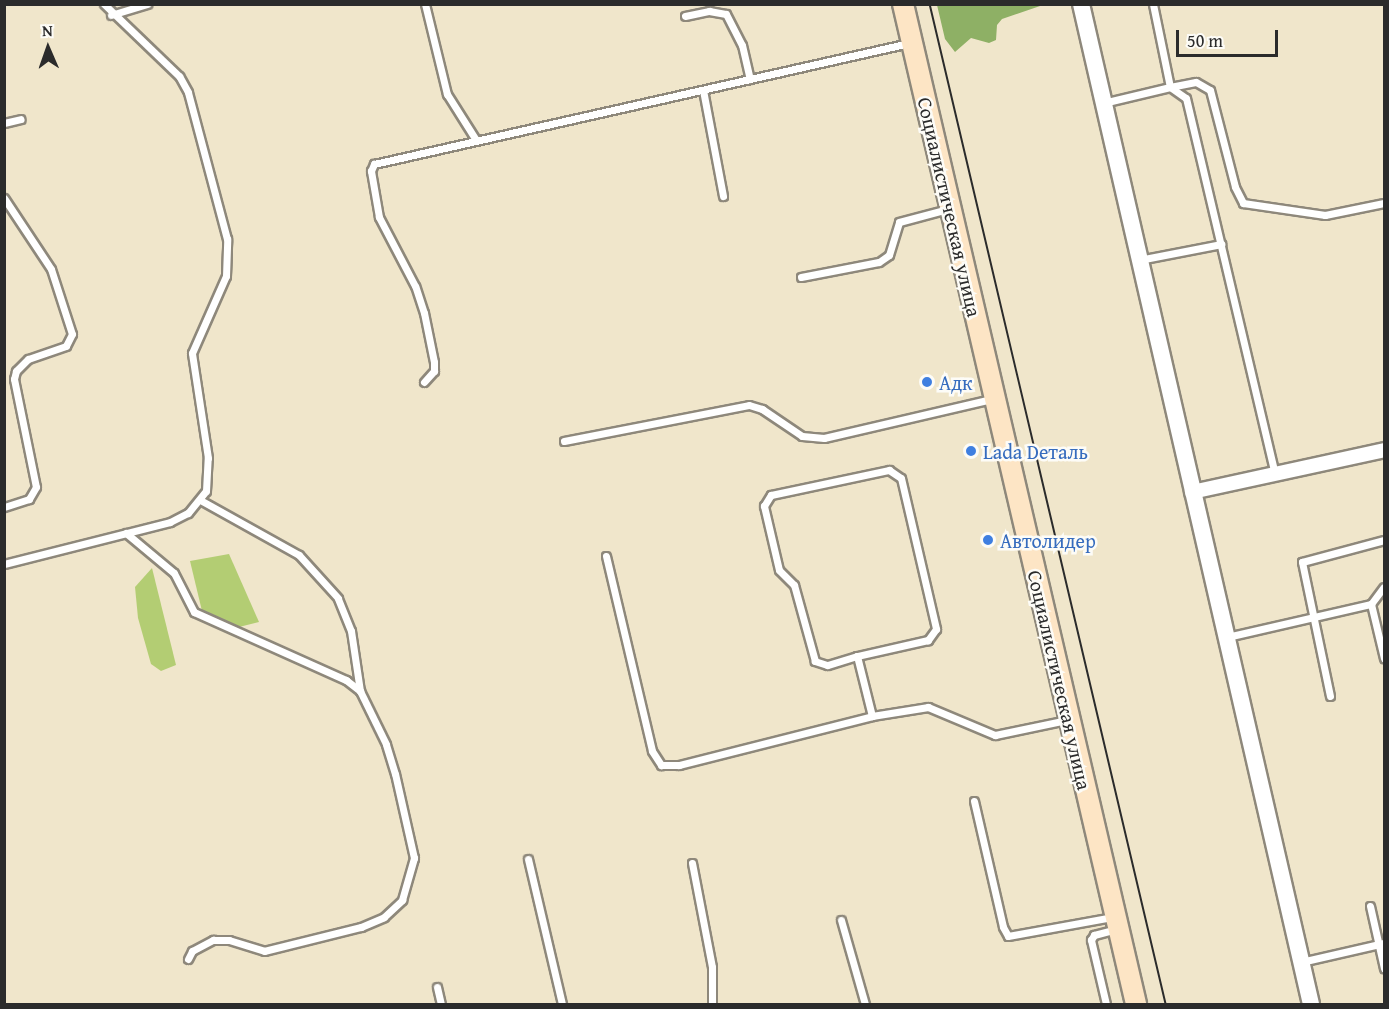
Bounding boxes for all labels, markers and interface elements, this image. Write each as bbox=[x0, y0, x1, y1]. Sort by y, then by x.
north arrow bbox=[18, 18, 78, 78]
text: N bbox=[42, 18, 53, 42]
scale bar bbox=[1179, 18, 1281, 56]
text: 50 m bbox=[1187, 27, 1223, 54]
street label: Социалистическая улица bbox=[913, 95, 987, 319]
place label: Адк bbox=[939, 370, 972, 394]
marker: Адк bbox=[920, 375, 934, 389]
place label: Lada Dеталь bbox=[983, 439, 1088, 463]
marker: Lada Dеталь bbox=[964, 444, 978, 458]
place label: Автолидер bbox=[1000, 528, 1096, 552]
marker: Автолидер bbox=[981, 533, 995, 547]
street label: Социалистическая улица bbox=[1023, 568, 1097, 792]

